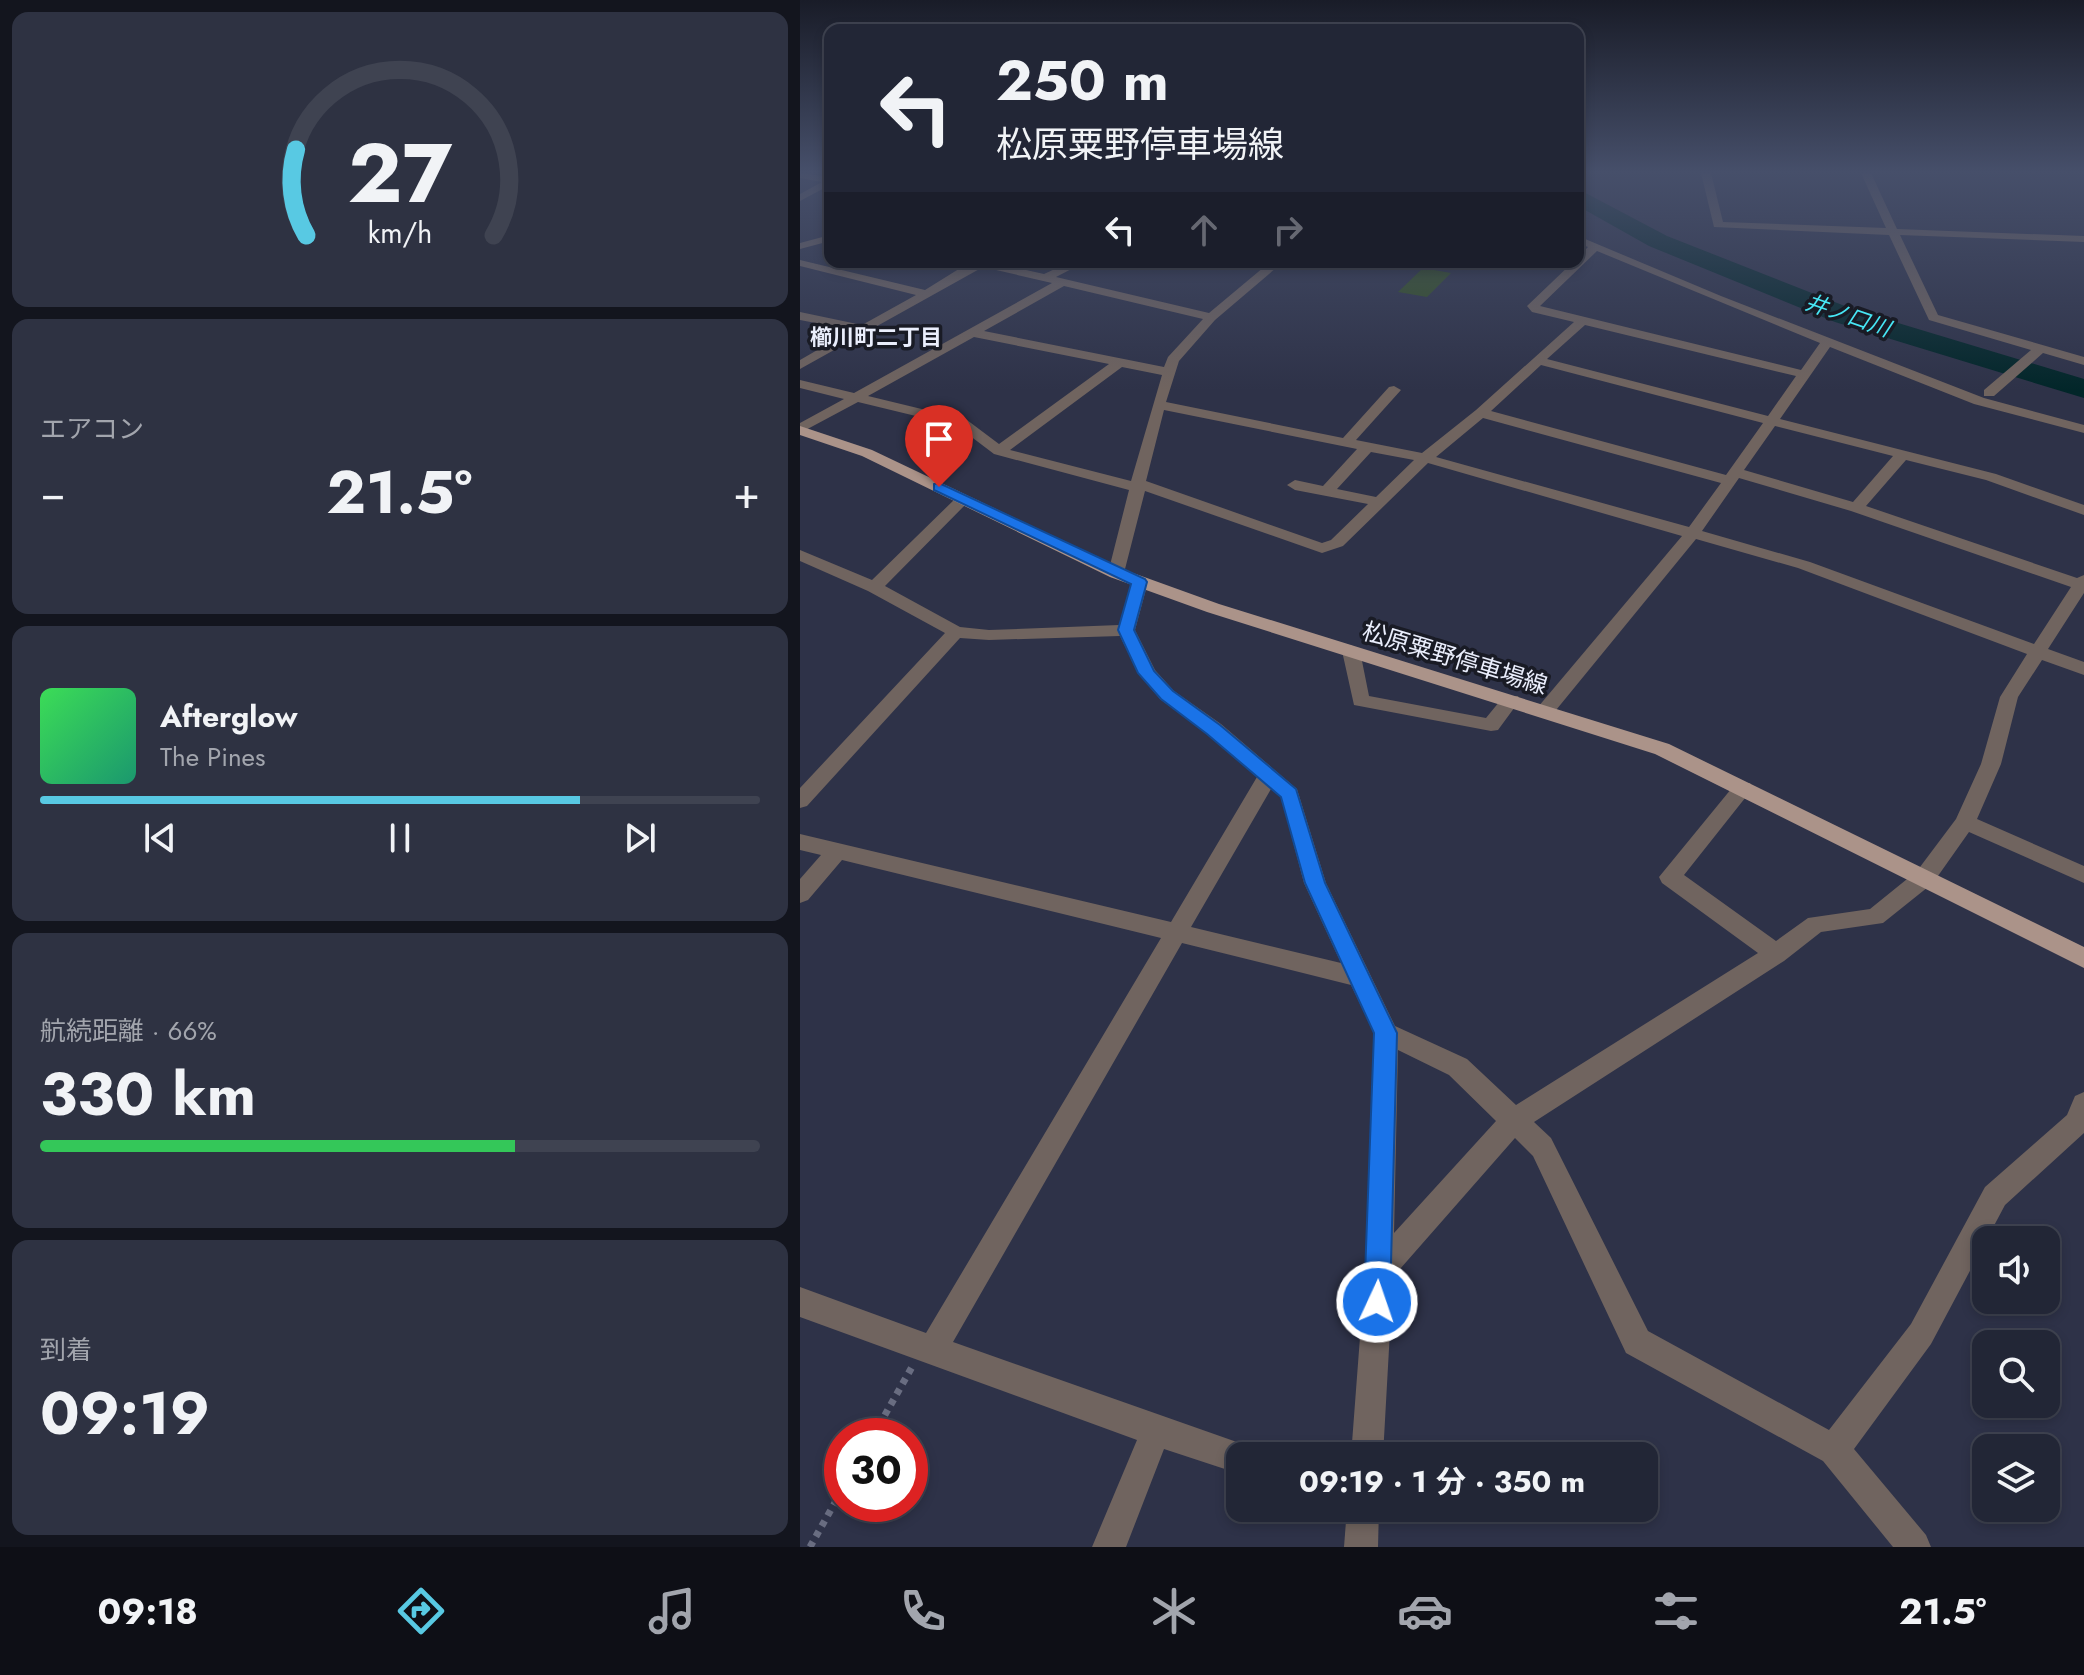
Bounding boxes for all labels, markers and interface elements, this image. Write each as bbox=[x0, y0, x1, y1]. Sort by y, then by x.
text: 250 m bbox=[996, 40, 1169, 121]
icon: left bbox=[864, 56, 968, 160]
text: 27 bbox=[348, 112, 452, 232]
text: 松原粟野停車場線 bbox=[996, 118, 1284, 170]
icon: left bbox=[1098, 208, 1142, 252]
icon: ahead bbox=[1182, 208, 1226, 252]
icon: right bbox=[1266, 208, 1310, 252]
text: km/h bbox=[368, 212, 432, 254]
water label: 井ノ口川 bbox=[1801, 286, 1897, 345]
district label: 櫛川町二丁目 bbox=[810, 321, 942, 353]
pin bbox=[905, 405, 973, 487]
text: エアコン bbox=[40, 410, 144, 448]
icon: arrive bbox=[917, 417, 961, 461]
text: 21.5° bbox=[327, 449, 472, 536]
text: − bbox=[40, 461, 66, 525]
text: + bbox=[733, 461, 760, 525]
street label: 松原粟野停車場線 bbox=[1358, 613, 1552, 703]
text: Afterglow bbox=[160, 695, 297, 738]
text: The Pines bbox=[160, 738, 265, 776]
icon: previous bbox=[138, 816, 182, 860]
icon: pause bbox=[378, 816, 422, 860]
icon: next bbox=[618, 816, 662, 860]
text: 航続距離 · 66% bbox=[40, 1012, 217, 1050]
text: 330 km bbox=[40, 1051, 256, 1138]
map controls bbox=[1972, 1226, 2060, 1522]
button: sound bbox=[1972, 1226, 2060, 1314]
position arrow bbox=[1335, 1260, 1419, 1344]
button: search bbox=[1972, 1330, 2060, 1418]
text: 到着 bbox=[40, 1331, 92, 1369]
text: 09:19 bbox=[40, 1370, 210, 1457]
speed limit sign: 30 bbox=[824, 1418, 928, 1522]
button: layers bbox=[1972, 1434, 2060, 1522]
text: 09:19 · 1 分 · 350 m bbox=[1299, 1460, 1585, 1503]
icon: directions bbox=[393, 1583, 449, 1639]
icon: music bbox=[644, 1583, 700, 1639]
icon: phone bbox=[895, 1583, 951, 1639]
icon: climate bbox=[1146, 1583, 1202, 1639]
icon: car bbox=[1397, 1583, 1453, 1639]
icon: filters bbox=[1648, 1583, 1704, 1639]
text: 09:18 bbox=[98, 1585, 198, 1637]
text: 21.5° bbox=[1899, 1585, 1986, 1637]

